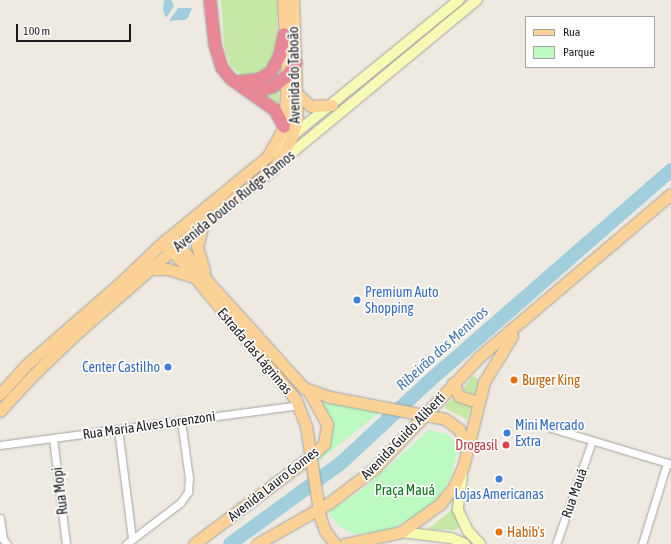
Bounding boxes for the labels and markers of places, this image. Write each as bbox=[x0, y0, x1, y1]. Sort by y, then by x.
place label: Premium Auto Shopping bbox=[365, 284, 438, 316]
marker: Premium Auto Shopping bbox=[352, 295, 362, 305]
place label: Center Castilho bbox=[82, 359, 160, 375]
marker: Center Castilho bbox=[163, 362, 173, 372]
place label: Burger King bbox=[522, 372, 580, 388]
marker: Burger King bbox=[509, 375, 519, 385]
place label: Mini Mercado Extra bbox=[515, 417, 584, 450]
marker: Mini Mercado Extra bbox=[502, 428, 512, 438]
place label: Drogasil bbox=[455, 437, 498, 453]
marker: Drogasil bbox=[501, 440, 511, 450]
marker: Lojas Americanas bbox=[494, 474, 504, 484]
place label: Lojas Americanas bbox=[454, 486, 544, 502]
place label: Habib's bbox=[507, 524, 545, 540]
marker: Habib's bbox=[494, 527, 504, 537]

